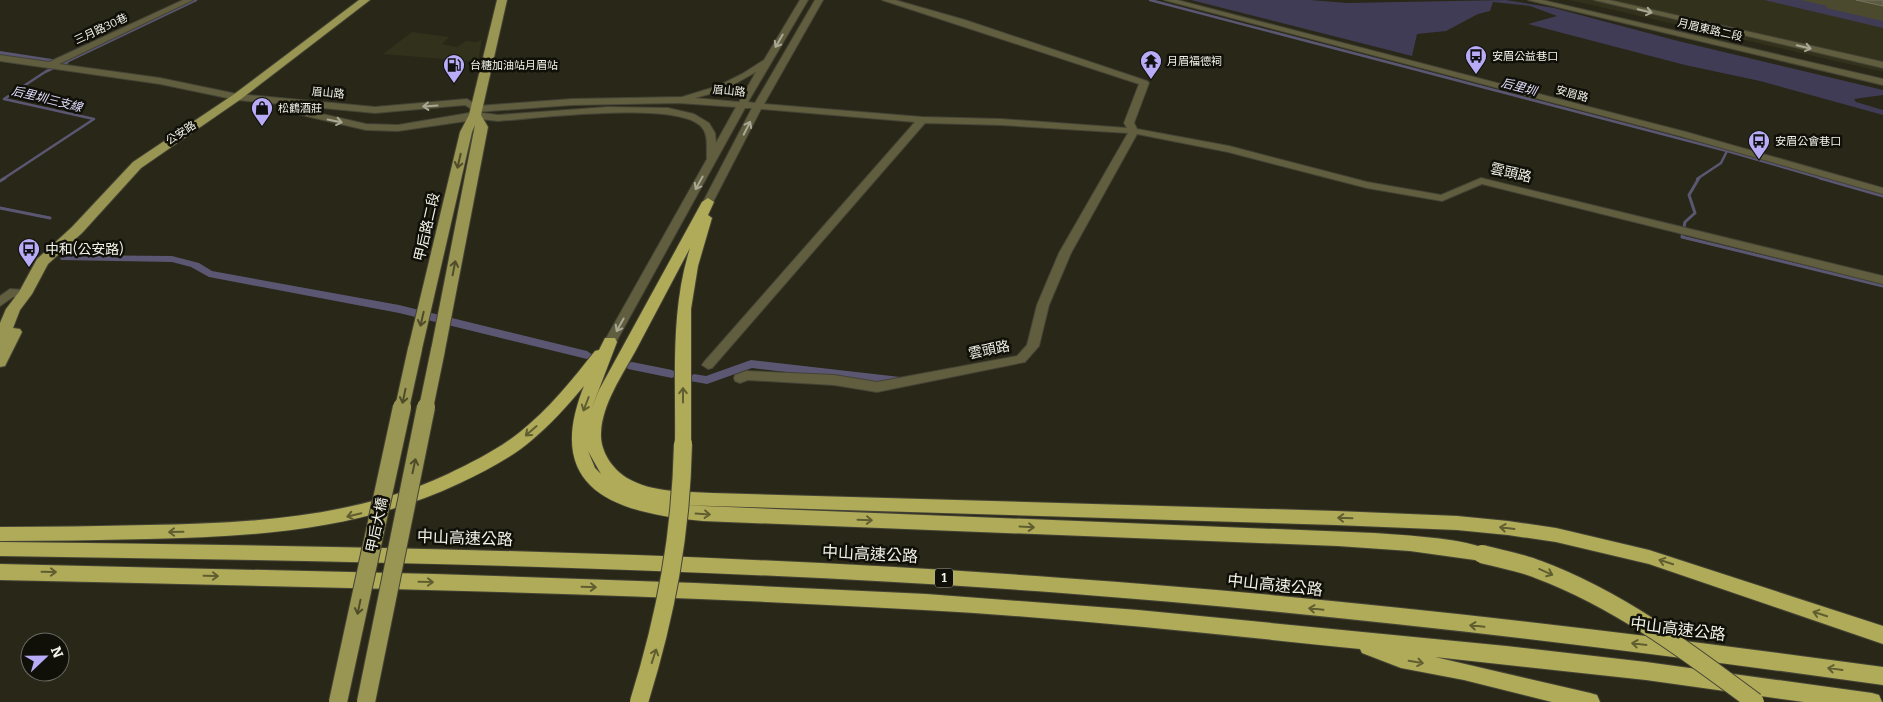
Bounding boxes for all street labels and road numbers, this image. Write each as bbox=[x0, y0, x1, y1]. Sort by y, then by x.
street label: 三月路30巷 bbox=[72, 11, 130, 47]
street label: 月眉東路二段 bbox=[1676, 16, 1744, 44]
street label: 眉山路 bbox=[712, 83, 746, 99]
street label: 安眉路 bbox=[1554, 83, 1590, 105]
street label: 眉山路 bbox=[311, 85, 345, 101]
street label: 公安路 bbox=[164, 119, 198, 147]
street label: 雲頭路 bbox=[1489, 160, 1533, 186]
street label: 甲后路二段 bbox=[411, 191, 443, 263]
street label: 雲頭路 bbox=[967, 337, 1011, 363]
street label: 甲后大橋 bbox=[363, 496, 391, 554]
street label: 中山高速公路 bbox=[417, 527, 513, 549]
street label: 中山高速公路 bbox=[822, 542, 918, 566]
road number: 1 bbox=[935, 568, 953, 588]
street label: 中山高速公路 bbox=[1226, 571, 1324, 599]
street label: 中山高速公路 bbox=[1629, 614, 1727, 644]

